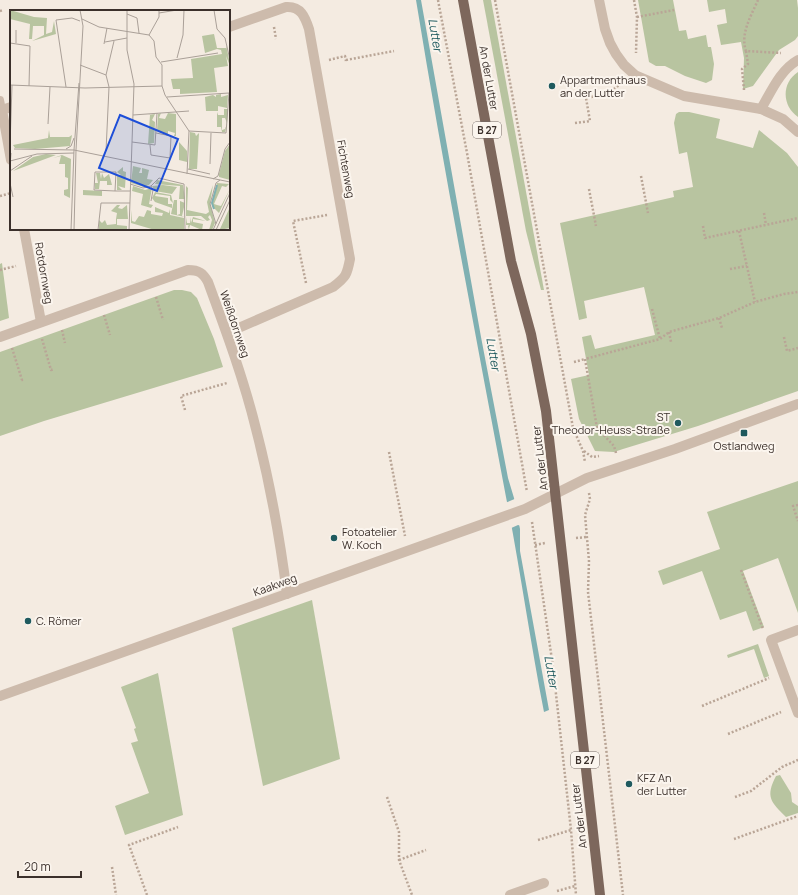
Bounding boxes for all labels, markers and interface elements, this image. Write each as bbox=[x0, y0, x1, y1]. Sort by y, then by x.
inset map bbox=[10, 10, 230, 230]
water label: Lutter bbox=[424, 17, 447, 55]
street label: An der Lutter bbox=[476, 44, 503, 112]
place label: Appartmenthaus an der Lutter bbox=[560, 72, 646, 100]
marker: Appartmenthaus an der Lutter bbox=[547, 81, 557, 91]
road number: B 27 bbox=[473, 122, 501, 138]
street label: Fichtenweg bbox=[334, 139, 359, 199]
street label: Rotdornweg bbox=[32, 241, 57, 305]
street label: Weißdornweg bbox=[217, 288, 254, 359]
water label: Lutter bbox=[482, 336, 505, 374]
place label: ST Theodor-Heuss-Straße bbox=[552, 409, 671, 437]
marker: ST Theodor-Heuss-Straße bbox=[673, 418, 683, 428]
street label: An der Lutter bbox=[528, 425, 551, 491]
marker: Ostlandweg bbox=[739, 428, 749, 438]
place label: Ostlandweg bbox=[714, 438, 775, 453]
place label: Fotoatelier W. Koch bbox=[342, 524, 397, 552]
marker: Fotoatelier W. Koch bbox=[329, 533, 339, 543]
street label: Kaakweg bbox=[251, 570, 299, 599]
place label: C. Römer bbox=[36, 613, 81, 628]
marker: C. Römer bbox=[23, 616, 33, 626]
water label: Lutter bbox=[540, 654, 563, 692]
road number: B 27 bbox=[571, 752, 599, 768]
place label: KFZ An der Lutter bbox=[637, 770, 687, 798]
marker: KFZ An der Lutter bbox=[624, 779, 634, 789]
street label: An der Lutter bbox=[567, 783, 590, 849]
scale bar bbox=[18, 853, 81, 879]
text: 20 m bbox=[24, 858, 51, 875]

